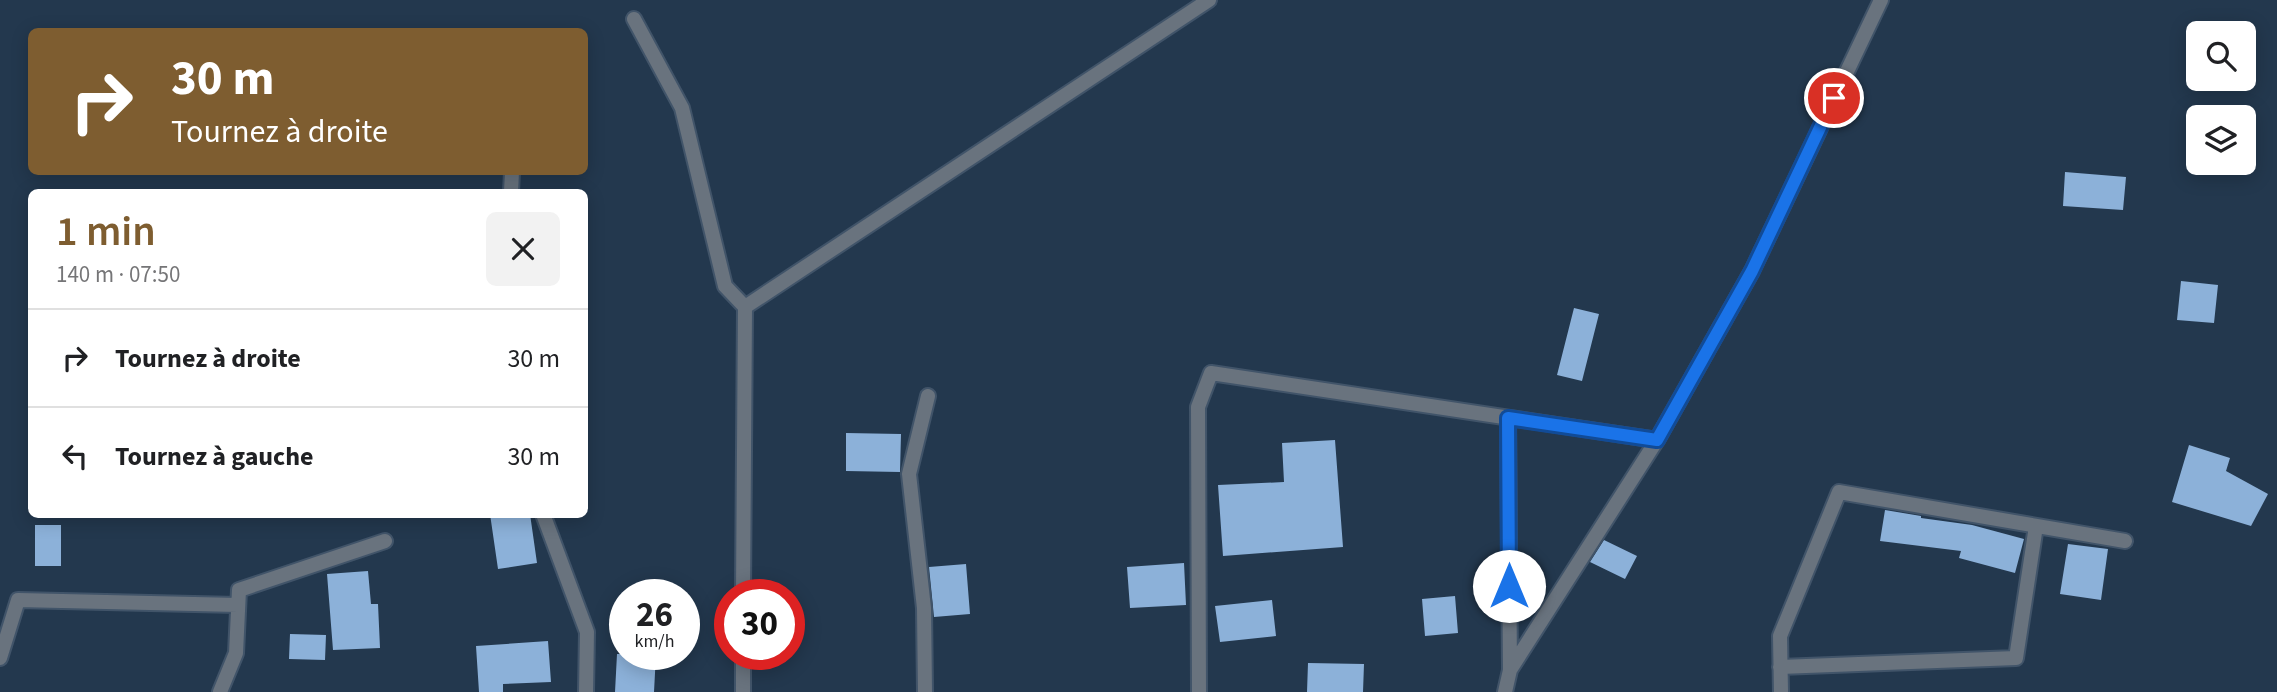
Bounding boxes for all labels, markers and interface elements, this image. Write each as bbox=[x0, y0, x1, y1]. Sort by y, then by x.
map controls bbox=[2186, 21, 2256, 175]
button: search bbox=[2186, 21, 2256, 91]
text: 30 m bbox=[171, 44, 275, 114]
icon: right bbox=[56, 56, 147, 147]
pin bbox=[1804, 68, 1864, 128]
icon: arrive bbox=[1815, 79, 1853, 117]
button: layers bbox=[2186, 105, 2256, 175]
text: Tournez à droite bbox=[171, 109, 388, 155]
text: 1 min bbox=[56, 202, 156, 262]
button: close bbox=[486, 212, 560, 286]
text: 140 m · 07:50 bbox=[56, 258, 180, 291]
icon: right bbox=[56, 339, 94, 377]
text: Tournez à droite bbox=[115, 340, 301, 377]
text: 30 m bbox=[507, 340, 560, 377]
icon: left bbox=[56, 437, 94, 475]
text: Tournez à gauche bbox=[115, 438, 314, 475]
text: 30 m bbox=[507, 438, 560, 475]
position arrow bbox=[1472, 549, 1546, 623]
speed limit sign: 30 bbox=[714, 579, 805, 670]
text: 26 bbox=[636, 590, 673, 640]
text: km/h bbox=[635, 629, 674, 654]

